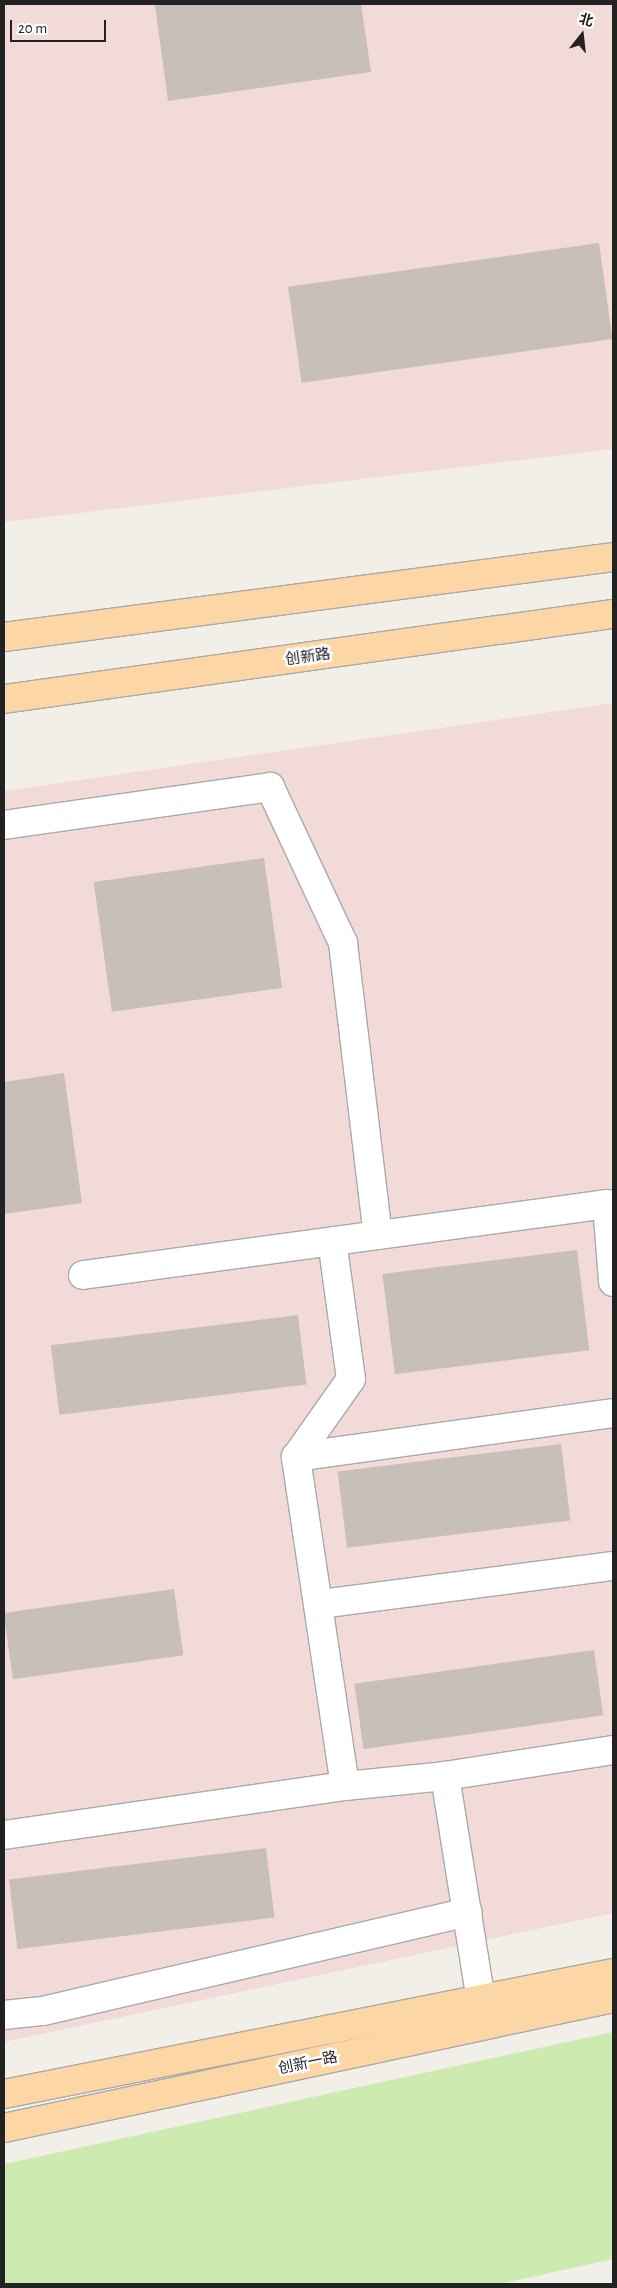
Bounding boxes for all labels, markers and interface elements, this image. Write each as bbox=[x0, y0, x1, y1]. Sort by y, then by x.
scale bar bbox=[12, 10, 109, 42]
north arrow bbox=[557, 10, 607, 60]
text: 北 bbox=[577, 12, 595, 29]
text: 20 m bbox=[18, 21, 47, 36]
street label: 创新路 bbox=[284, 645, 332, 669]
street label: 创新一路 bbox=[277, 2048, 339, 2078]

